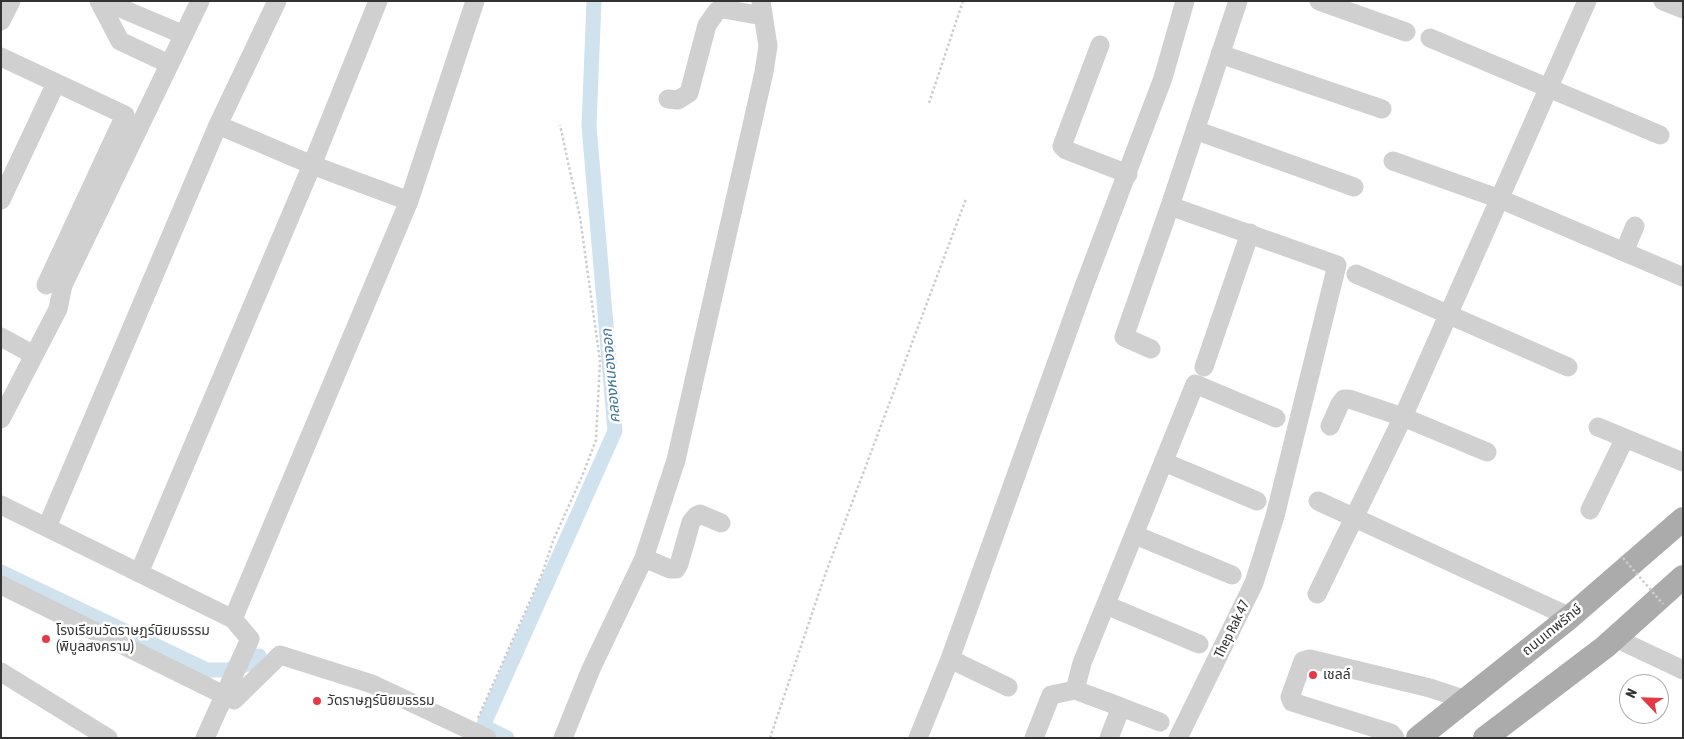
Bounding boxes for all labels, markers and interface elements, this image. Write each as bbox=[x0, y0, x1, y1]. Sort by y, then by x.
water label: คลองหนองจอก bbox=[598, 328, 624, 424]
street label: Thep Rak 47 bbox=[1211, 597, 1253, 661]
street label: ถนนเทพรักษ์ bbox=[1519, 601, 1585, 659]
place label: โรงเรียนวัดราษฎร์นิยมธรรม (พิบูลสงคราม) bbox=[56, 623, 210, 656]
marker: โรงเรียนวัดราษฎร์นิยมธรรม (พิบูลสงคราม) bbox=[40, 633, 52, 645]
place label: เชลล์ bbox=[1323, 667, 1351, 683]
marker: เชลล์ bbox=[1307, 669, 1319, 681]
north arrow bbox=[1619, 674, 1669, 724]
text: N bbox=[1622, 686, 1640, 700]
place label: วัดราษฎร์นิยมธรรม bbox=[327, 693, 435, 709]
marker: วัดราษฎร์นิยมธรรม bbox=[311, 695, 323, 707]

